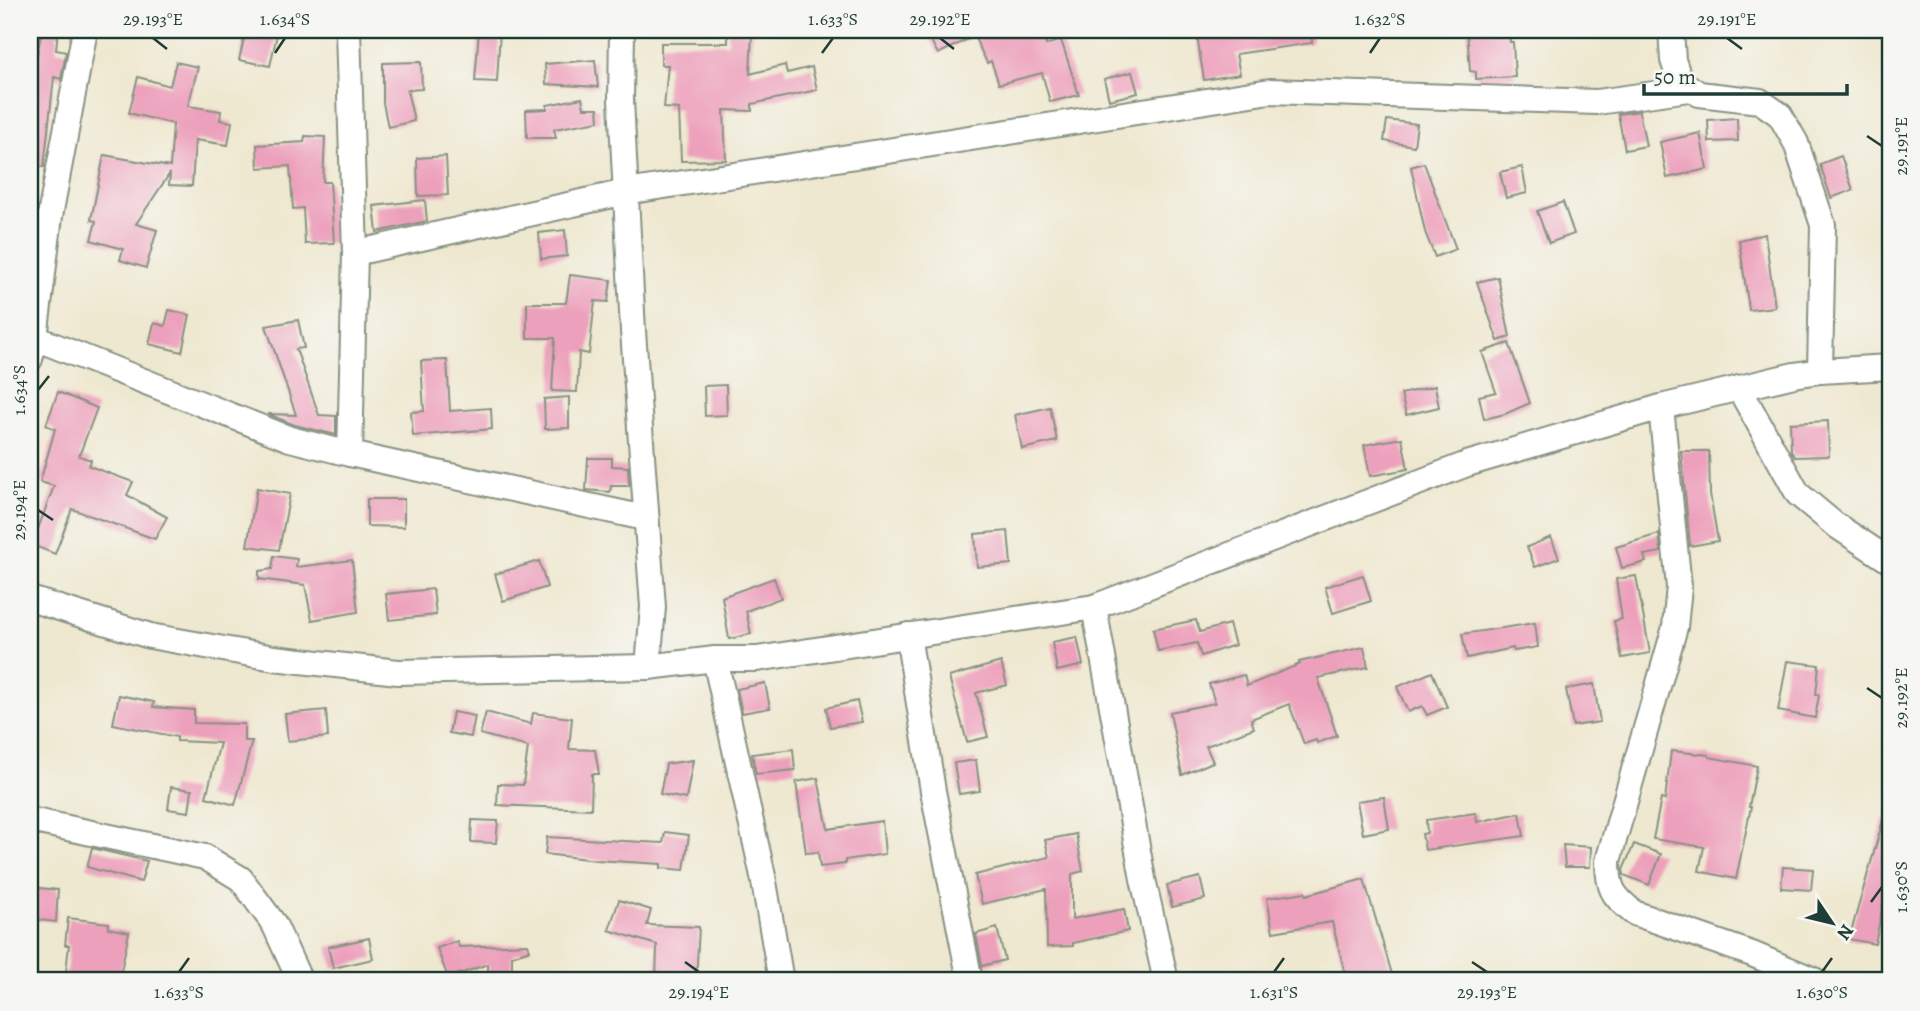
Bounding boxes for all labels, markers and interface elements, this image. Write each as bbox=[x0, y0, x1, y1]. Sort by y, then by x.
text: 29.193°E bbox=[123, 7, 183, 31]
text: 1.634°S bbox=[260, 7, 310, 31]
text: 1.633°S bbox=[808, 7, 858, 31]
text: 29.192°E bbox=[909, 7, 971, 31]
text: 1.632°S bbox=[1355, 7, 1405, 31]
text: 29.191°E bbox=[1698, 7, 1756, 31]
scale bar bbox=[1644, 52, 1846, 96]
text: 50 m bbox=[1654, 63, 1696, 91]
text: 29.191°E bbox=[1889, 117, 1913, 175]
text: 1.634°S bbox=[7, 365, 31, 415]
text: 29.194°E bbox=[7, 480, 31, 540]
text: 29.192°E bbox=[1889, 667, 1913, 729]
text: 1.630°S bbox=[1889, 861, 1913, 913]
north arrow bbox=[1798, 888, 1868, 958]
text: N bbox=[1830, 919, 1860, 945]
text: 1.633°S bbox=[154, 980, 204, 1004]
text: 29.194°E bbox=[669, 980, 729, 1004]
text: 1.631°S bbox=[1250, 980, 1298, 1004]
text: 29.193°E bbox=[1457, 980, 1517, 1004]
text: 1.630°S bbox=[1796, 980, 1848, 1004]

